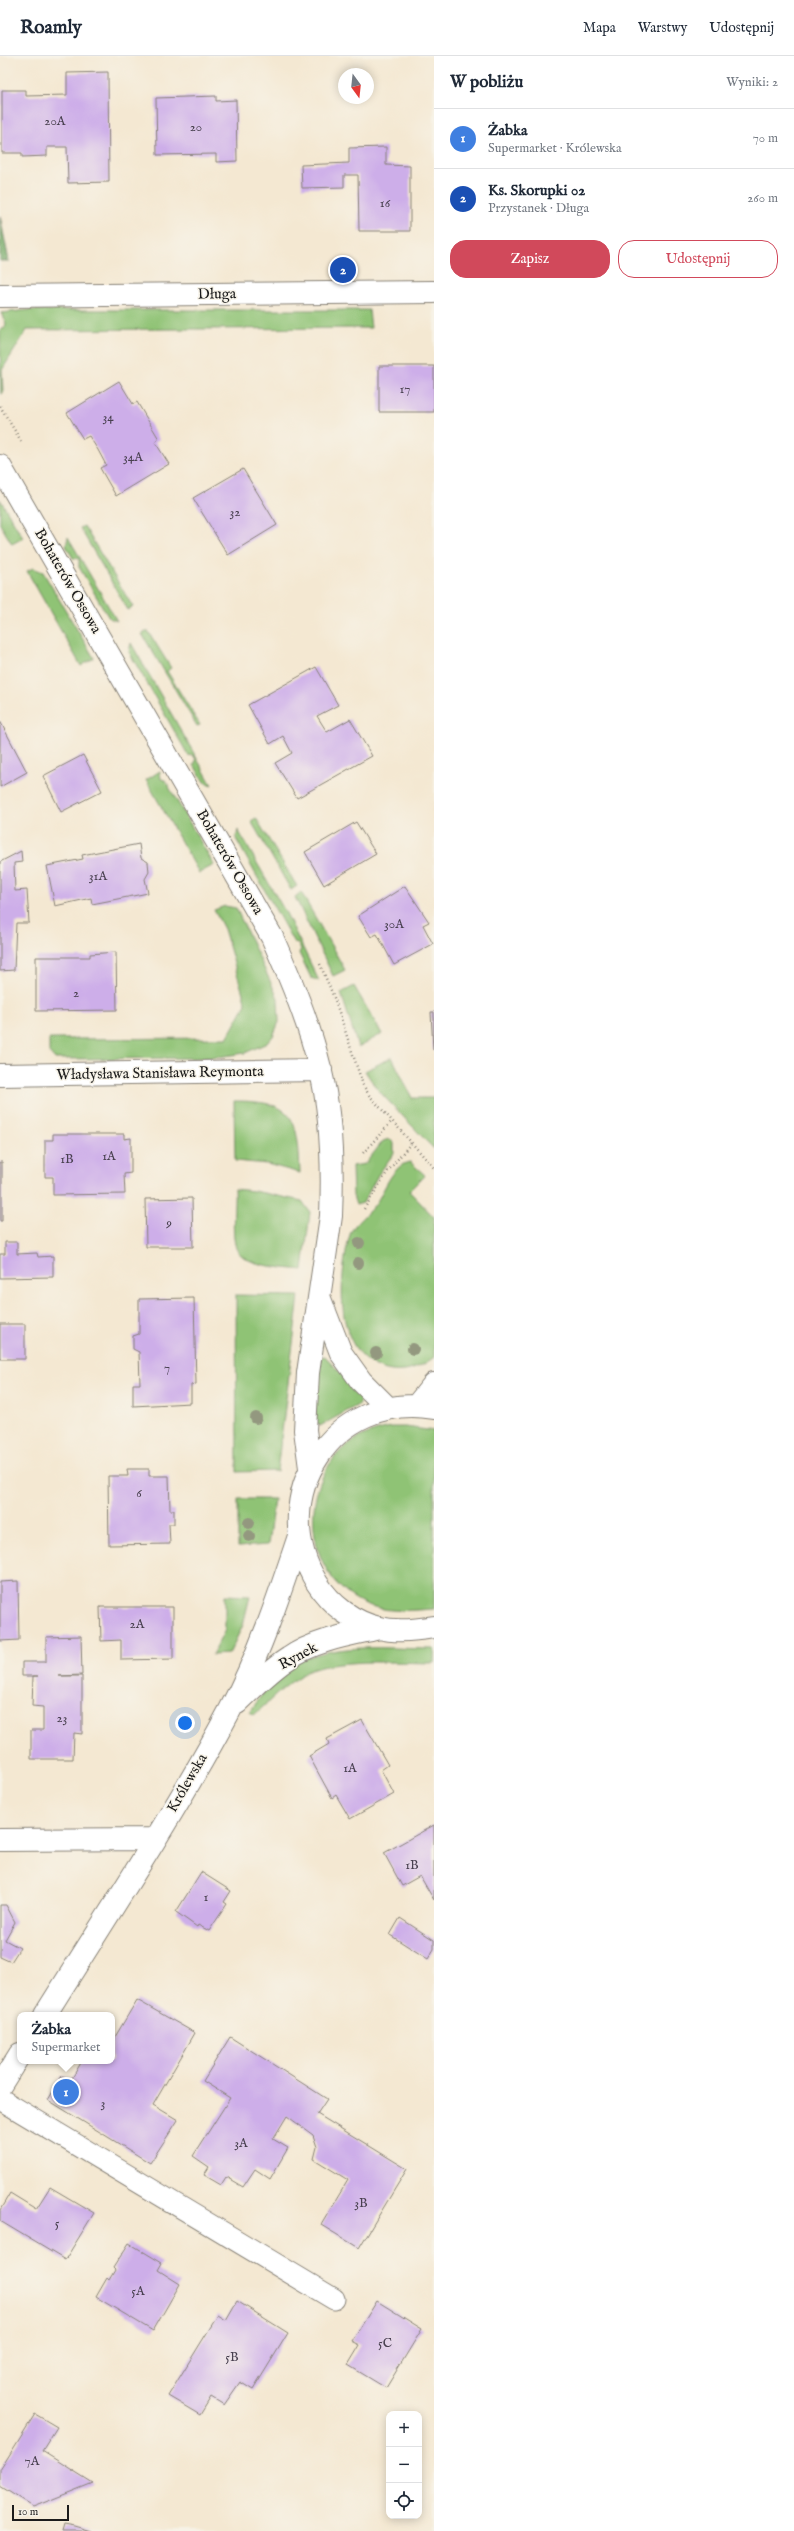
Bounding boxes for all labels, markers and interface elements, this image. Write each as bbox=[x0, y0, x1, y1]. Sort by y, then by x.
text: Roamly bbox=[20, 16, 82, 40]
text: Mapa bbox=[583, 19, 616, 37]
text: Warstwy bbox=[638, 19, 687, 37]
text: Udostępnij bbox=[709, 19, 774, 37]
north arrow bbox=[338, 68, 374, 104]
text: W pobliżu bbox=[450, 72, 523, 93]
text: Wyniki: 2 bbox=[726, 74, 778, 91]
house number: 20A bbox=[44, 113, 67, 130]
house number: 20 bbox=[190, 119, 202, 136]
text: Żabka bbox=[488, 121, 527, 140]
text: 1 bbox=[461, 130, 465, 147]
text: 70 m bbox=[753, 130, 778, 147]
text: Supermarket · Królewska bbox=[488, 140, 622, 157]
text: Ks. Skorupki 02 bbox=[488, 181, 585, 200]
text: 2 bbox=[460, 190, 466, 207]
text: 260 m bbox=[747, 190, 778, 207]
house number: 16 bbox=[380, 195, 391, 212]
text: Przystanek · Długa bbox=[488, 200, 589, 217]
button: Zapisz bbox=[450, 240, 610, 278]
button: Udostępnij bbox=[618, 240, 778, 278]
pin: 2 bbox=[330, 255, 356, 285]
street label: Długa bbox=[198, 284, 237, 304]
house number: 17 bbox=[400, 381, 410, 398]
house number: 34 bbox=[102, 409, 114, 426]
house number: 34A bbox=[123, 449, 144, 466]
house number: 32 bbox=[230, 504, 240, 521]
street label: Bohaterów Ossowa bbox=[30, 525, 106, 637]
street label: Bohaterów Ossowa bbox=[192, 806, 268, 918]
house number: 31A bbox=[89, 868, 108, 885]
house number: 30A bbox=[384, 916, 405, 933]
house number: 2 bbox=[73, 985, 79, 1002]
street label: Władysława Stanisława Reymonta bbox=[56, 1062, 264, 1084]
house number: 1A bbox=[102, 1148, 117, 1165]
house number: 1B bbox=[60, 1151, 74, 1168]
house number: 9 bbox=[165, 1215, 172, 1232]
house number: 7 bbox=[164, 1360, 170, 1377]
house number: 6 bbox=[136, 1485, 142, 1502]
house number: 2A bbox=[130, 1616, 146, 1633]
street label: Rynek bbox=[275, 1637, 321, 1674]
house number: 23 bbox=[57, 1710, 68, 1727]
your location bbox=[175, 1713, 195, 1733]
street label: Królewska bbox=[163, 1750, 212, 1816]
house number: 1A bbox=[343, 1760, 358, 1777]
house number: 1B bbox=[405, 1857, 419, 1874]
house number: 1 bbox=[204, 1889, 209, 1906]
popup bbox=[17, 2012, 115, 2064]
text: Żabka bbox=[32, 2020, 71, 2039]
text: Supermarket bbox=[32, 2039, 100, 2056]
pin: 1 bbox=[53, 2077, 79, 2107]
house number: 3 bbox=[101, 2095, 106, 2112]
house number: 3A bbox=[234, 2135, 249, 2152]
house number: 3B bbox=[354, 2195, 368, 2212]
house number: 5 bbox=[55, 2215, 60, 2232]
house number: 5A bbox=[131, 2283, 146, 2300]
house number: 5C bbox=[378, 2335, 392, 2352]
house number: 5B bbox=[225, 2349, 239, 2366]
map controls bbox=[386, 2411, 422, 2519]
button: + bbox=[386, 2411, 422, 2447]
button: − bbox=[386, 2447, 422, 2483]
house number: 7A bbox=[25, 2453, 41, 2470]
button: locate bbox=[386, 2483, 422, 2519]
scale bar bbox=[12, 2503, 69, 2522]
text: 10 m bbox=[18, 2505, 38, 2519]

